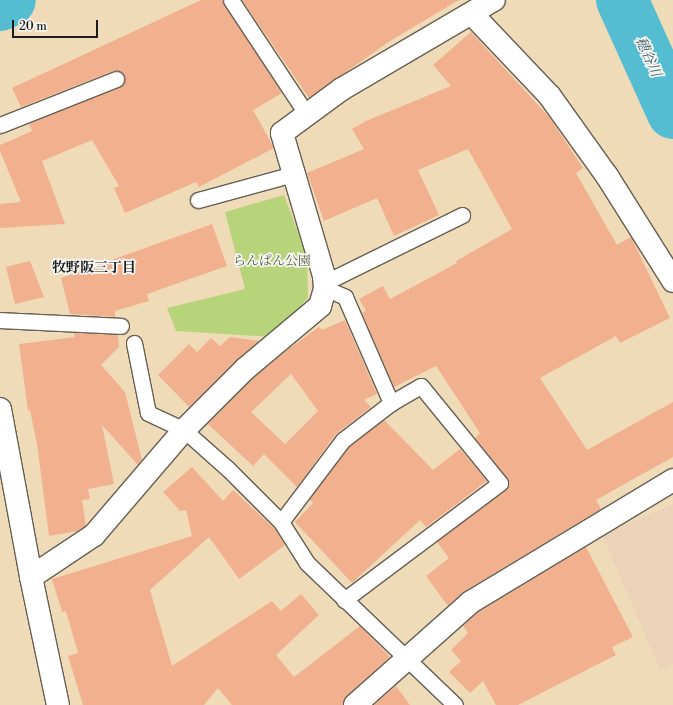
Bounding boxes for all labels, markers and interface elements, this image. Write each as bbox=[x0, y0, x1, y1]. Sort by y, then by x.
scale bar bbox=[14, 12, 100, 38]
text: 20 m bbox=[19, 19, 47, 34]
water label: 穂谷川 bbox=[632, 34, 664, 80]
park label: らんぱん公園 bbox=[233, 253, 311, 269]
district label: 牧野阪三丁目 bbox=[52, 260, 136, 276]

